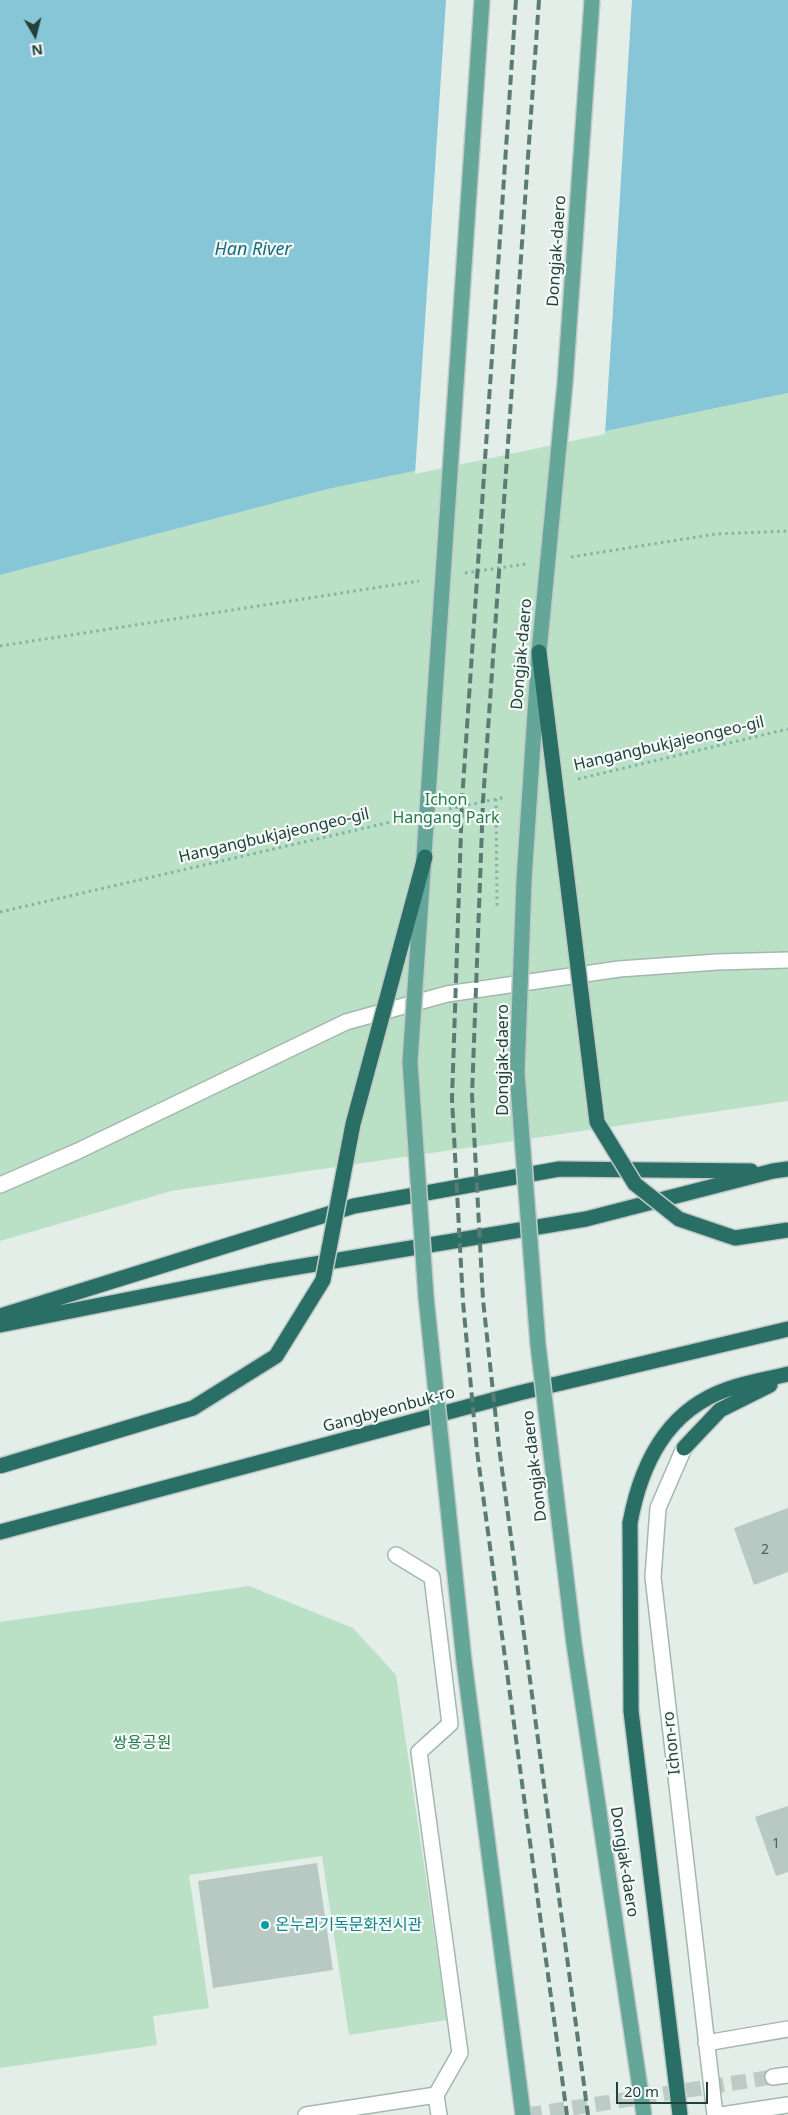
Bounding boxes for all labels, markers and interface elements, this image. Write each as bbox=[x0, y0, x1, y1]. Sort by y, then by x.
north arrow bbox=[10, 10, 60, 60]
text: N bbox=[30, 40, 44, 61]
street label: Dongjak-daero bbox=[544, 195, 570, 307]
water label: Han River bbox=[214, 239, 292, 261]
street label: Dongjak-daero bbox=[508, 598, 536, 710]
street label: Hangangbukjajeongeo-gil bbox=[572, 713, 766, 775]
park label: Ichon Hangang Park bbox=[392, 790, 500, 828]
street label: Hangangbukjajeongeo-gil bbox=[177, 805, 371, 867]
street label: Dongjak-daero bbox=[493, 1004, 513, 1116]
street label: Gangbyeonbuk-ro bbox=[321, 1383, 457, 1437]
street label: Dongjak-daero bbox=[519, 1409, 551, 1523]
house number: 2 bbox=[761, 1542, 769, 1558]
street label: Ichon-ro bbox=[659, 1710, 685, 1776]
park label: 쌍용공원 bbox=[113, 1733, 171, 1753]
street label: Dongjak-daero bbox=[606, 1805, 642, 1919]
house number: 1 bbox=[772, 1836, 780, 1852]
place label: 온누리기독문화전시관 bbox=[275, 1915, 422, 1935]
marker: 온누리기독문화전시관 bbox=[259, 1919, 271, 1931]
scale bar bbox=[618, 2072, 710, 2104]
text: 20 m bbox=[624, 2081, 659, 2101]

